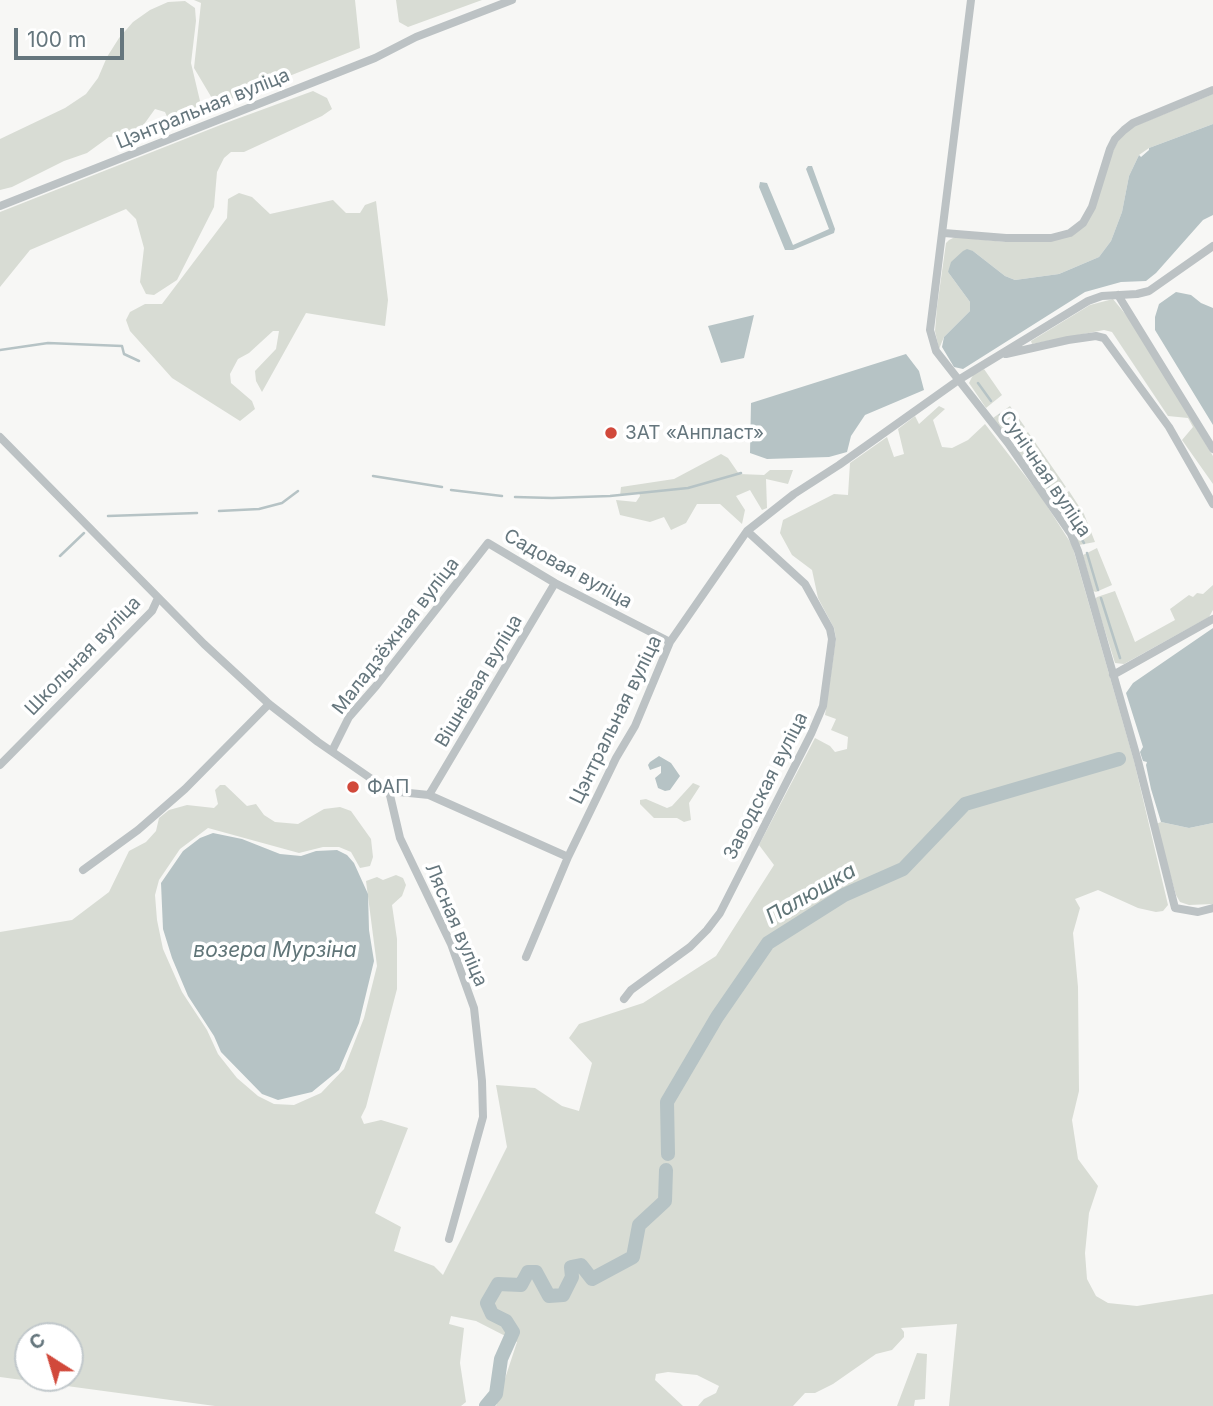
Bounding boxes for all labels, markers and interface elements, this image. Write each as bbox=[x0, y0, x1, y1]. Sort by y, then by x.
scale bar bbox=[18, 14, 128, 58]
text: 100 m bbox=[27, 27, 86, 52]
street label: Цэнтральная вуліца bbox=[113, 64, 293, 154]
street label: Сунічная вуліца bbox=[994, 407, 1096, 541]
place label: ЗАТ «Анпласт» bbox=[625, 422, 764, 444]
marker: ЗАТ «Анпласт» bbox=[603, 425, 619, 441]
street label: Садовая вуліца bbox=[500, 524, 636, 614]
street label: Маладзёжная вуліца bbox=[328, 553, 464, 719]
street label: Школьная вуліца bbox=[20, 592, 146, 720]
street label: Вішнёвая вуліца bbox=[431, 611, 527, 751]
street label: Цэнтральная вуліца bbox=[565, 632, 667, 808]
street label: Заводская вуліца bbox=[719, 709, 813, 863]
place label: ФАП bbox=[367, 776, 409, 798]
marker: ФАП bbox=[345, 779, 361, 795]
water label: Палюшка bbox=[761, 858, 861, 930]
street label: Лясная вуліца bbox=[420, 860, 492, 990]
water label: возера Мурзіна bbox=[193, 938, 357, 964]
north arrow bbox=[14, 1322, 84, 1392]
text: С bbox=[25, 1328, 50, 1355]

